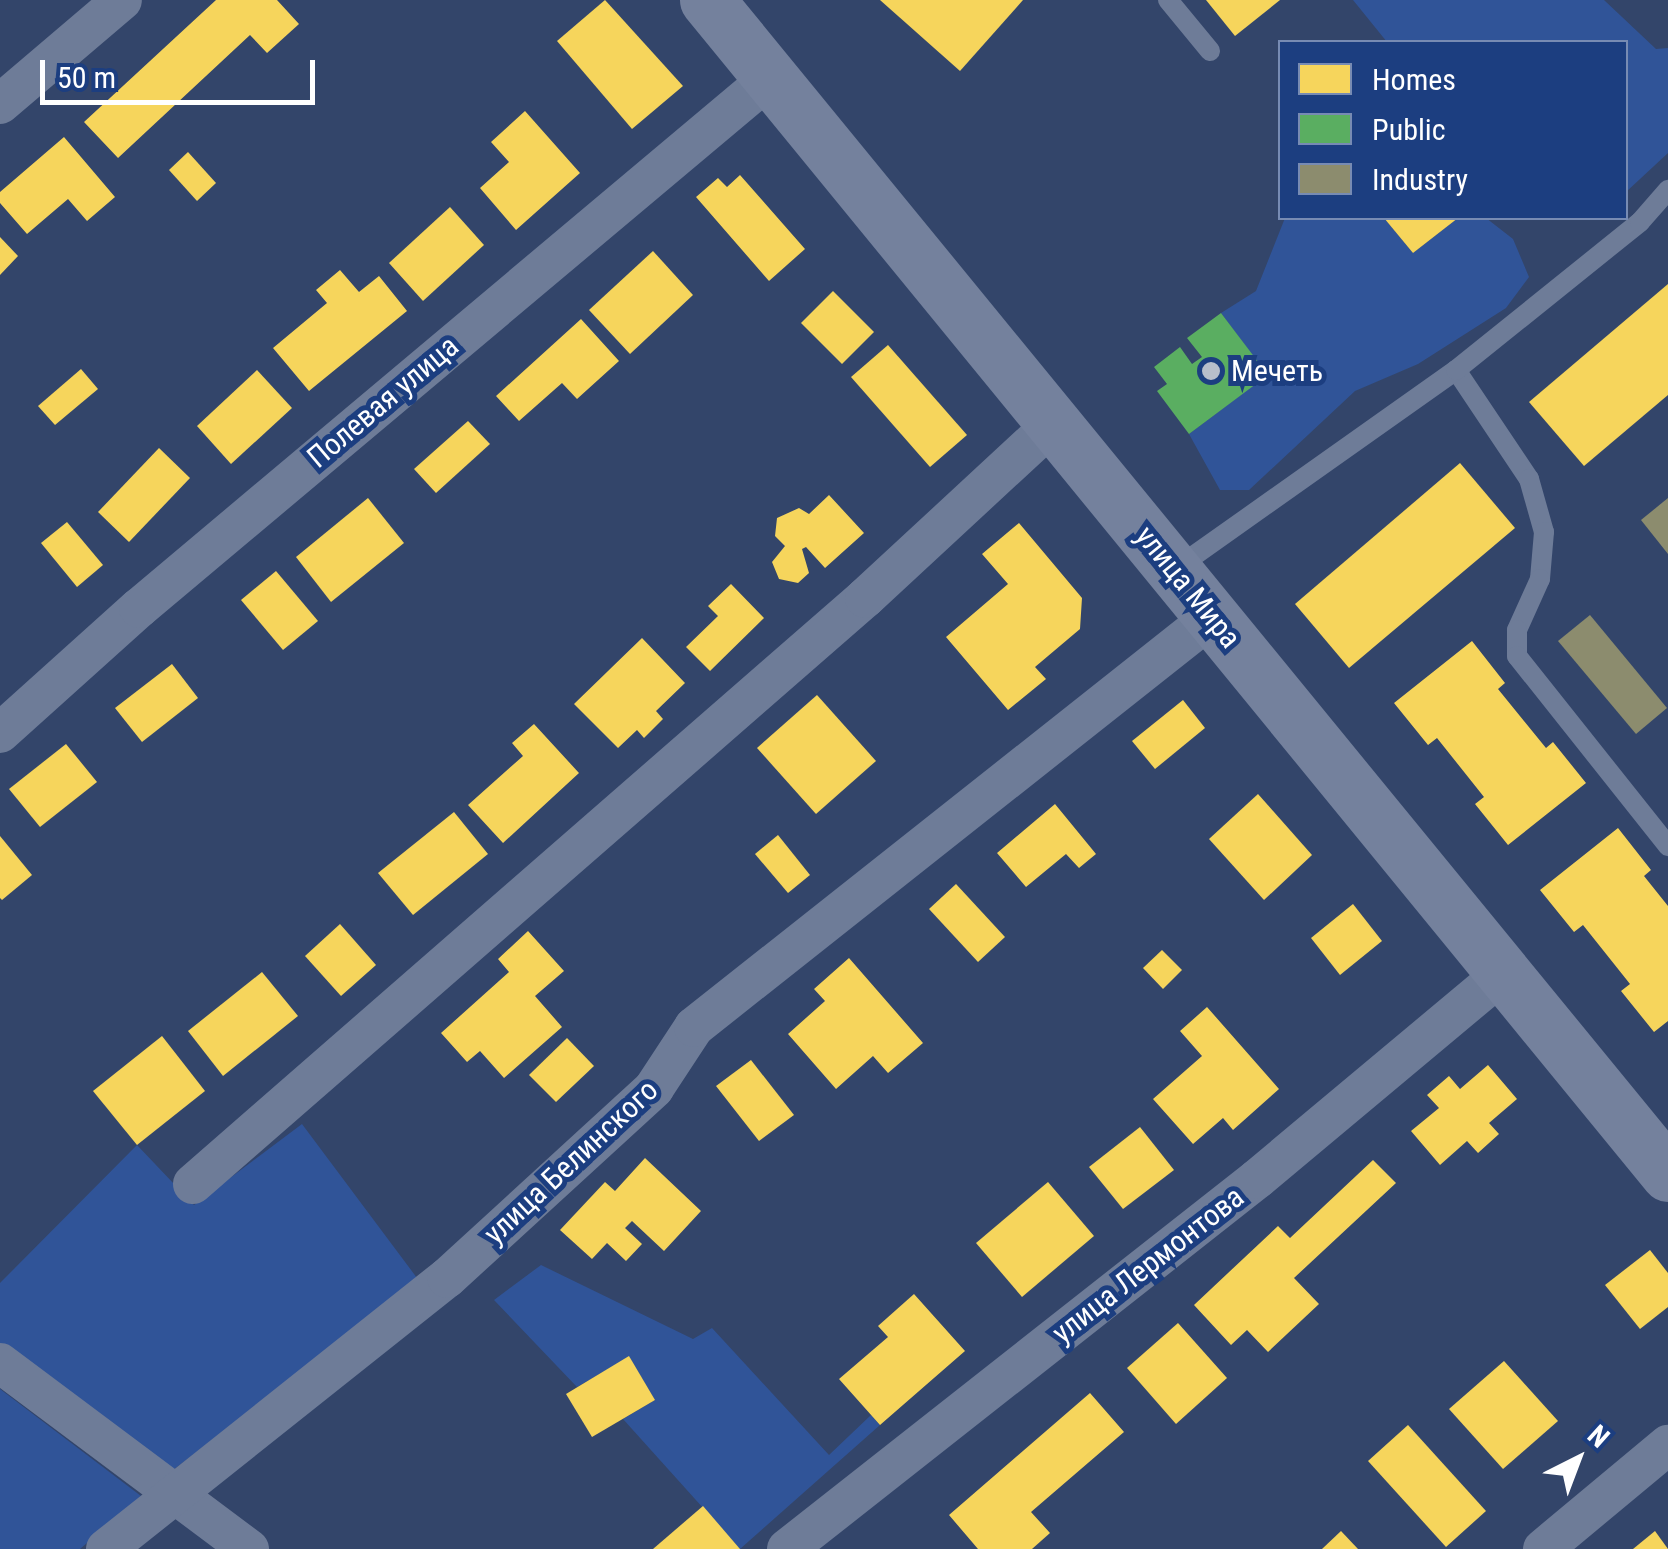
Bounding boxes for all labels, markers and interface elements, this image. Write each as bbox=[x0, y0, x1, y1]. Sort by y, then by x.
scale bar bbox=[45, 40, 320, 102]
legend bbox=[1278, 40, 1628, 220]
text: 50 m bbox=[57, 60, 116, 95]
text: Homes bbox=[1372, 62, 1456, 97]
text: Public bbox=[1372, 112, 1446, 147]
text: Industry bbox=[1372, 162, 1468, 197]
street label: Полевая улица bbox=[300, 328, 466, 476]
place label: Мечеть bbox=[1231, 353, 1323, 389]
marker: Мечеть bbox=[1200, 360, 1222, 382]
street label: улица Мира bbox=[1128, 519, 1248, 655]
street label: улица Белинского bbox=[477, 1072, 665, 1252]
street label: улица Лермонтова bbox=[1045, 1179, 1251, 1351]
north arrow bbox=[1528, 1409, 1628, 1509]
text: N bbox=[1581, 1418, 1616, 1454]

